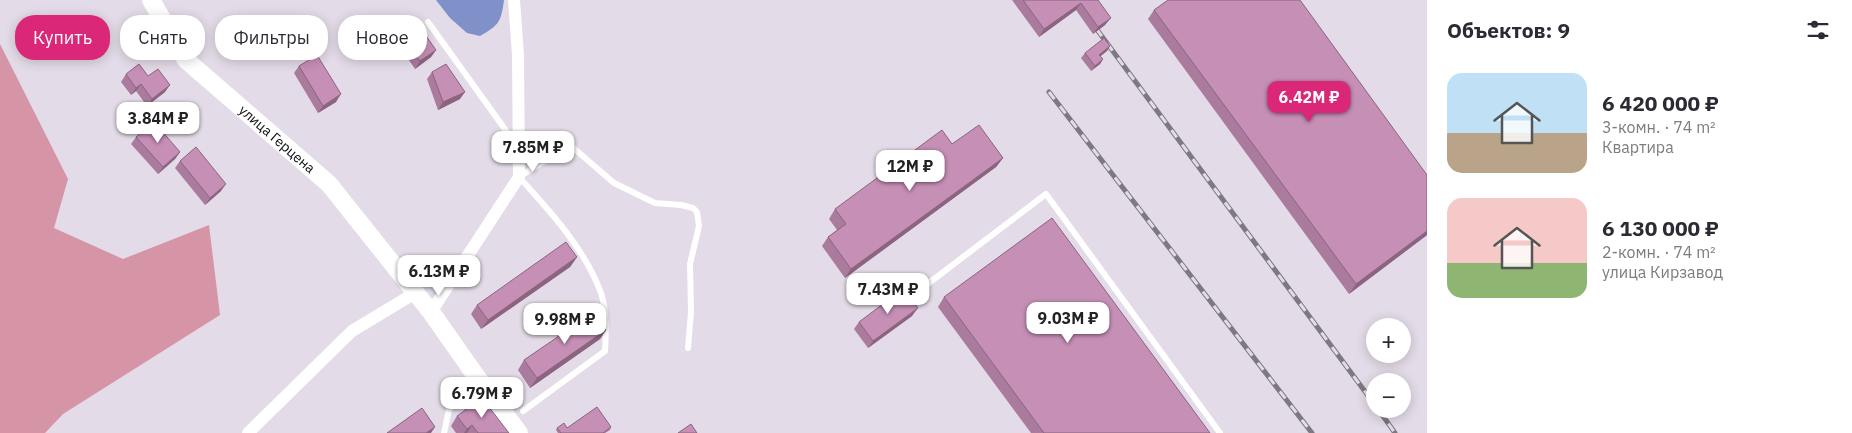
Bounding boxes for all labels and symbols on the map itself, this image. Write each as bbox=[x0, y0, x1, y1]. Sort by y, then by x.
pin: 6.42M ₽ bbox=[1263, 80, 1355, 123]
street label: улица Герцена bbox=[235, 101, 319, 177]
pin: 3.84M ₽ bbox=[112, 102, 204, 144]
pin: 7.85M ₽ bbox=[487, 130, 579, 173]
pin: 12M ₽ bbox=[875, 150, 945, 192]
pin: 6.13M ₽ bbox=[393, 254, 485, 297]
pin: 7.43M ₽ bbox=[842, 272, 934, 315]
pin: 9.98M ₽ bbox=[519, 302, 611, 345]
pin: 9.03M ₽ bbox=[1022, 302, 1114, 344]
pin: 6.79M ₽ bbox=[436, 376, 528, 419]

